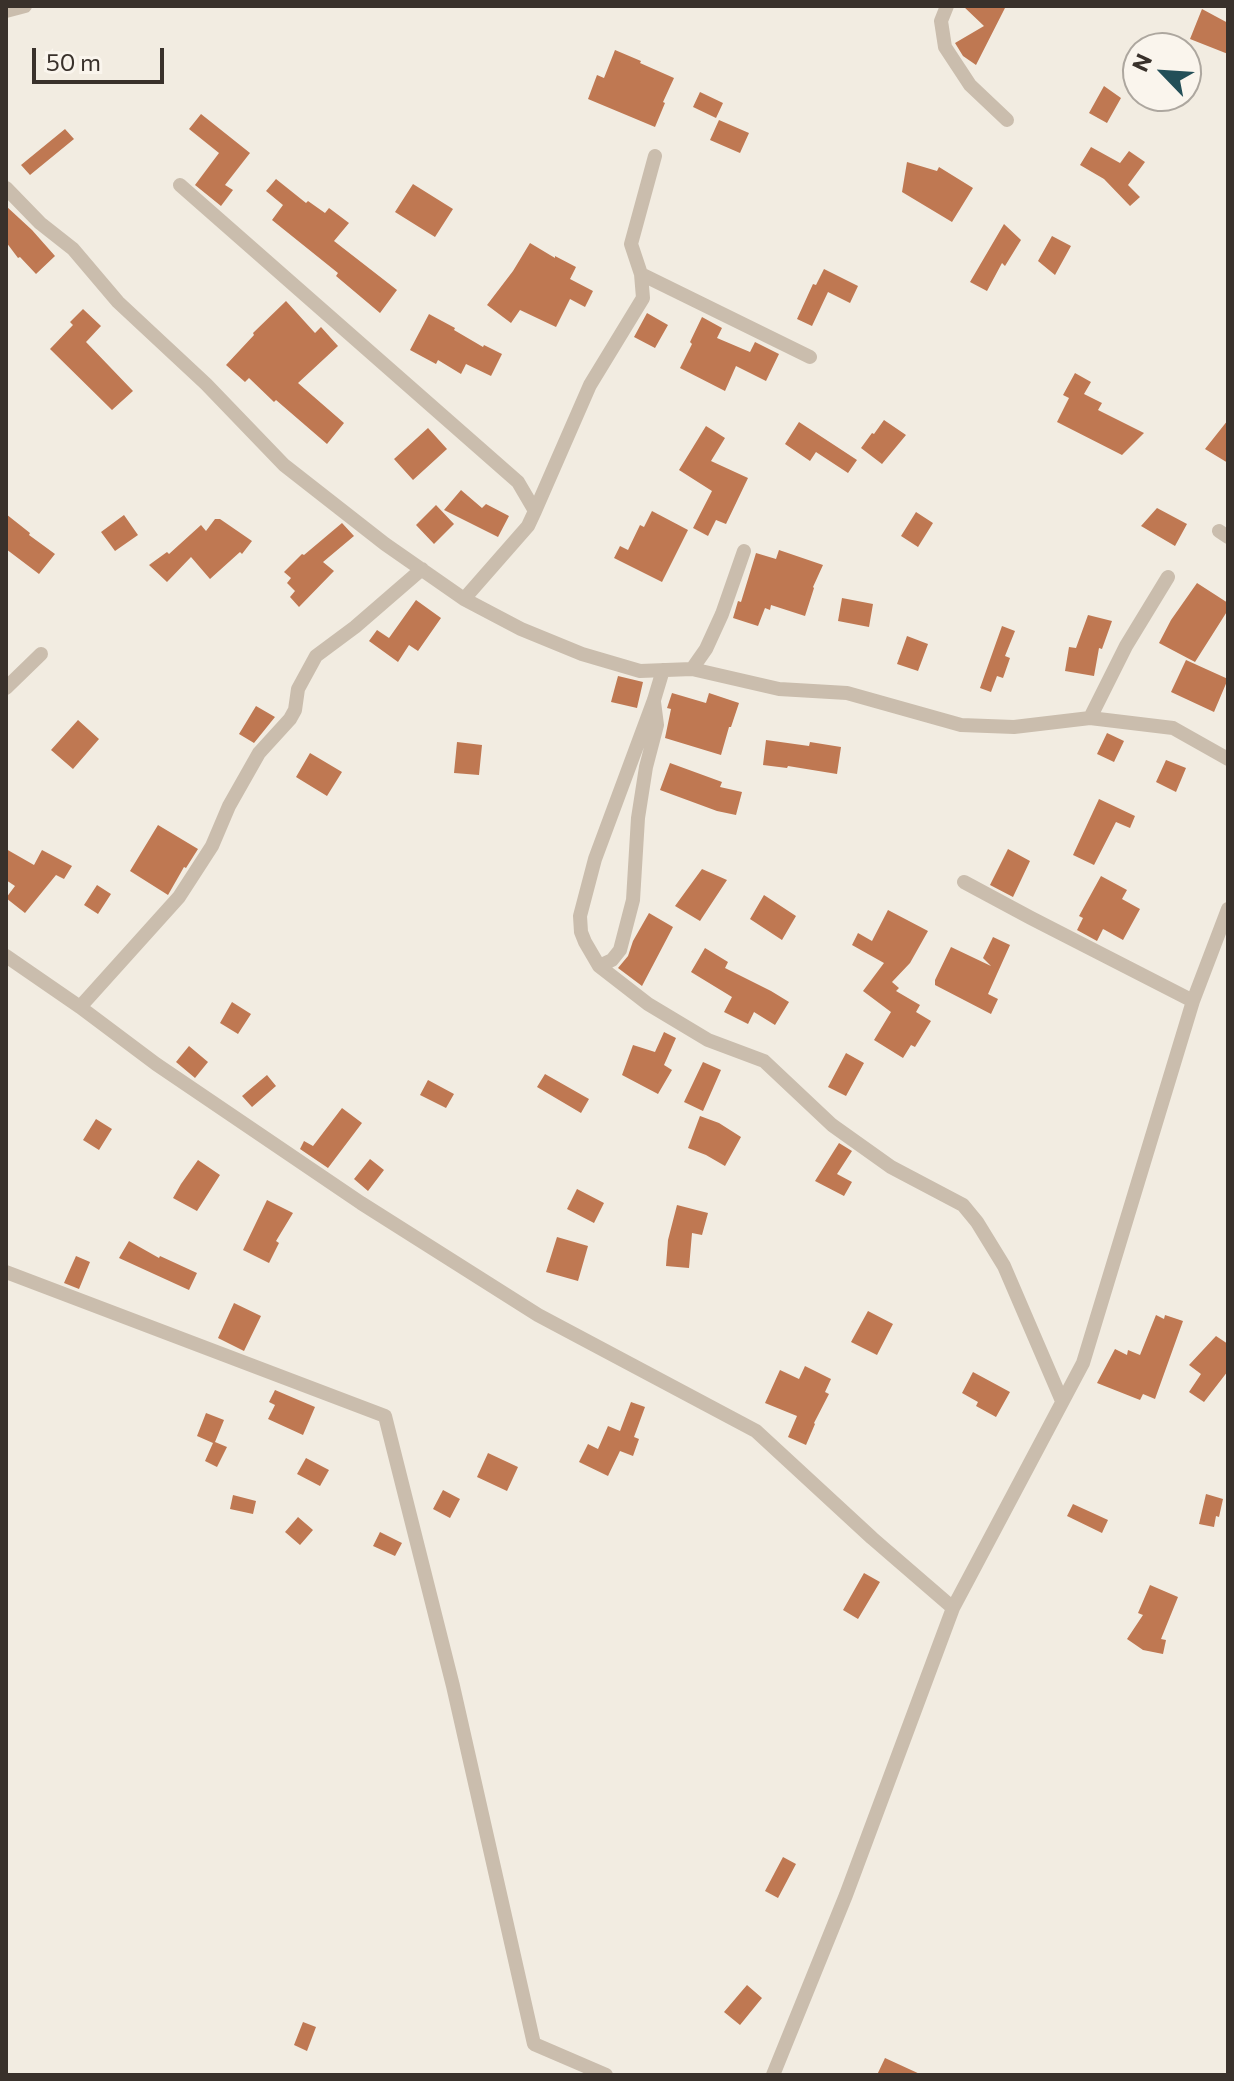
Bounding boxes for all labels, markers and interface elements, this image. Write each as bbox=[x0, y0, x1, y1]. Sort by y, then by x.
scale bar bbox=[36, 32, 168, 82]
north arrow bbox=[1122, 32, 1202, 112]
text: 50 m bbox=[46, 47, 101, 76]
text: N bbox=[1126, 49, 1157, 76]

